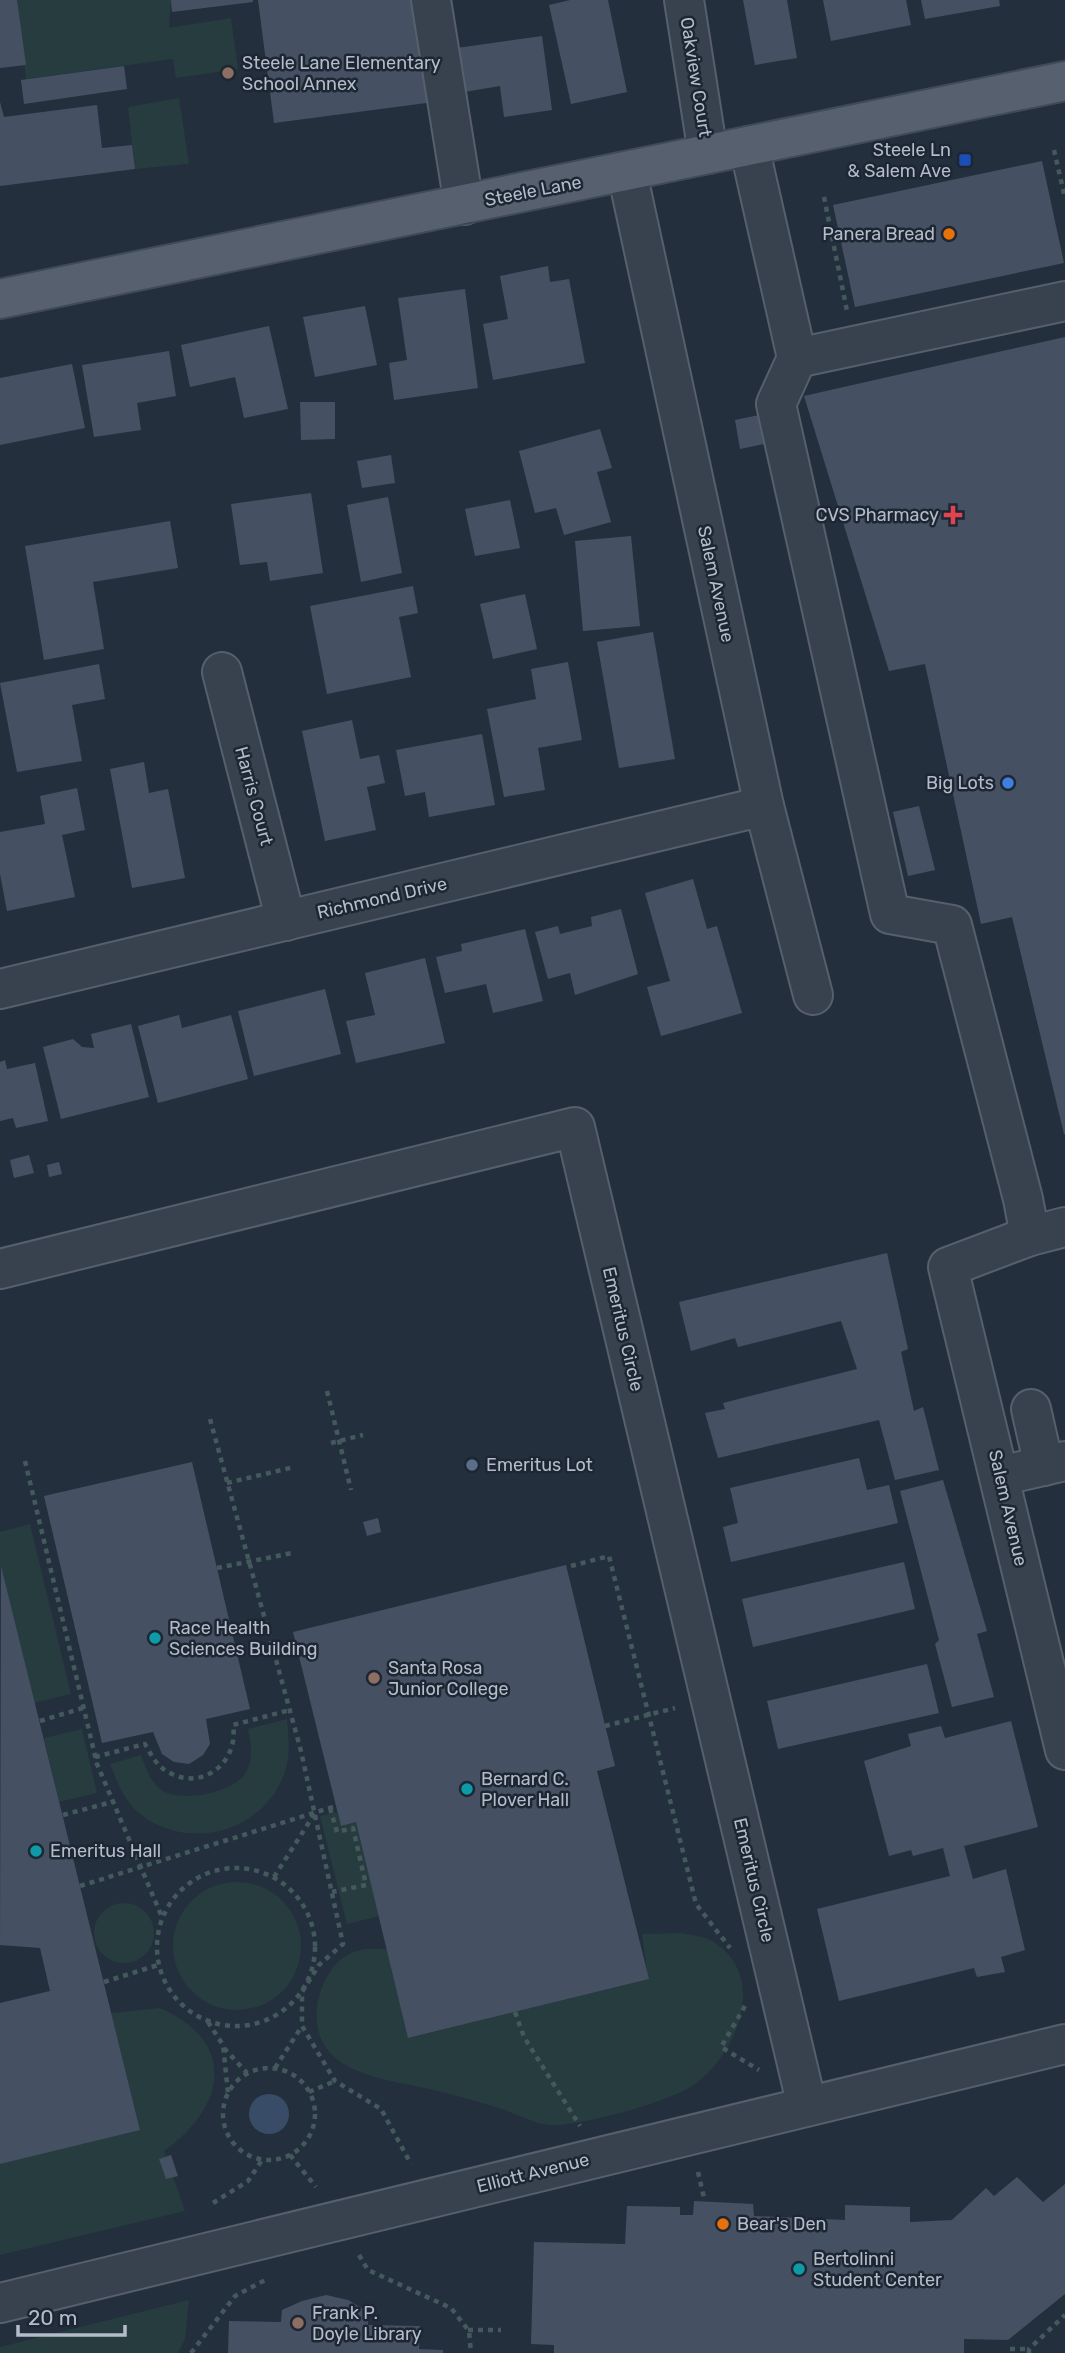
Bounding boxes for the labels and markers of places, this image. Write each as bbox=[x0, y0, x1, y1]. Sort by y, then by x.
place label: Steele Lane Elementary School Annex bbox=[242, 52, 441, 95]
marker: Steele Lane Elementary School Annex bbox=[220, 65, 236, 81]
place label: Steele Ln & Salem Ave bbox=[847, 139, 951, 182]
marker: Steele Ln & Salem Ave bbox=[957, 152, 973, 168]
place label: Panera Bread bbox=[822, 223, 935, 245]
marker: Panera Bread bbox=[941, 226, 957, 242]
place label: CVS Pharmacy bbox=[815, 504, 939, 526]
marker: CVS Pharmacy bbox=[945, 507, 961, 523]
place label: Big Lots bbox=[926, 772, 994, 794]
marker: Big Lots bbox=[1000, 775, 1016, 791]
place label: Emeritus Lot bbox=[486, 1454, 593, 1476]
marker: Emeritus Lot bbox=[464, 1457, 480, 1473]
place label: Race Health Sciences Building bbox=[169, 1617, 317, 1660]
marker: Race Health Sciences Building bbox=[147, 1630, 163, 1646]
place label: Santa Rosa Junior College bbox=[388, 1657, 509, 1700]
marker: Santa Rosa Junior College bbox=[366, 1670, 382, 1686]
place label: Bernard C. Plover Hall bbox=[481, 1768, 569, 1811]
marker: Bernard C. Plover Hall bbox=[459, 1781, 475, 1797]
place label: Emeritus Hall bbox=[50, 1840, 161, 1862]
marker: Emeritus Hall bbox=[28, 1843, 44, 1859]
place label: Bear's Den bbox=[737, 2213, 826, 2235]
marker: Bear's Den bbox=[715, 2216, 731, 2232]
place label: Bertolinni Student Center bbox=[813, 2248, 942, 2291]
marker: Bertolinni Student Center bbox=[791, 2261, 807, 2277]
place label: Frank P. Doyle Library bbox=[312, 2302, 422, 2345]
marker: Frank P. Doyle Library bbox=[290, 2315, 306, 2331]

